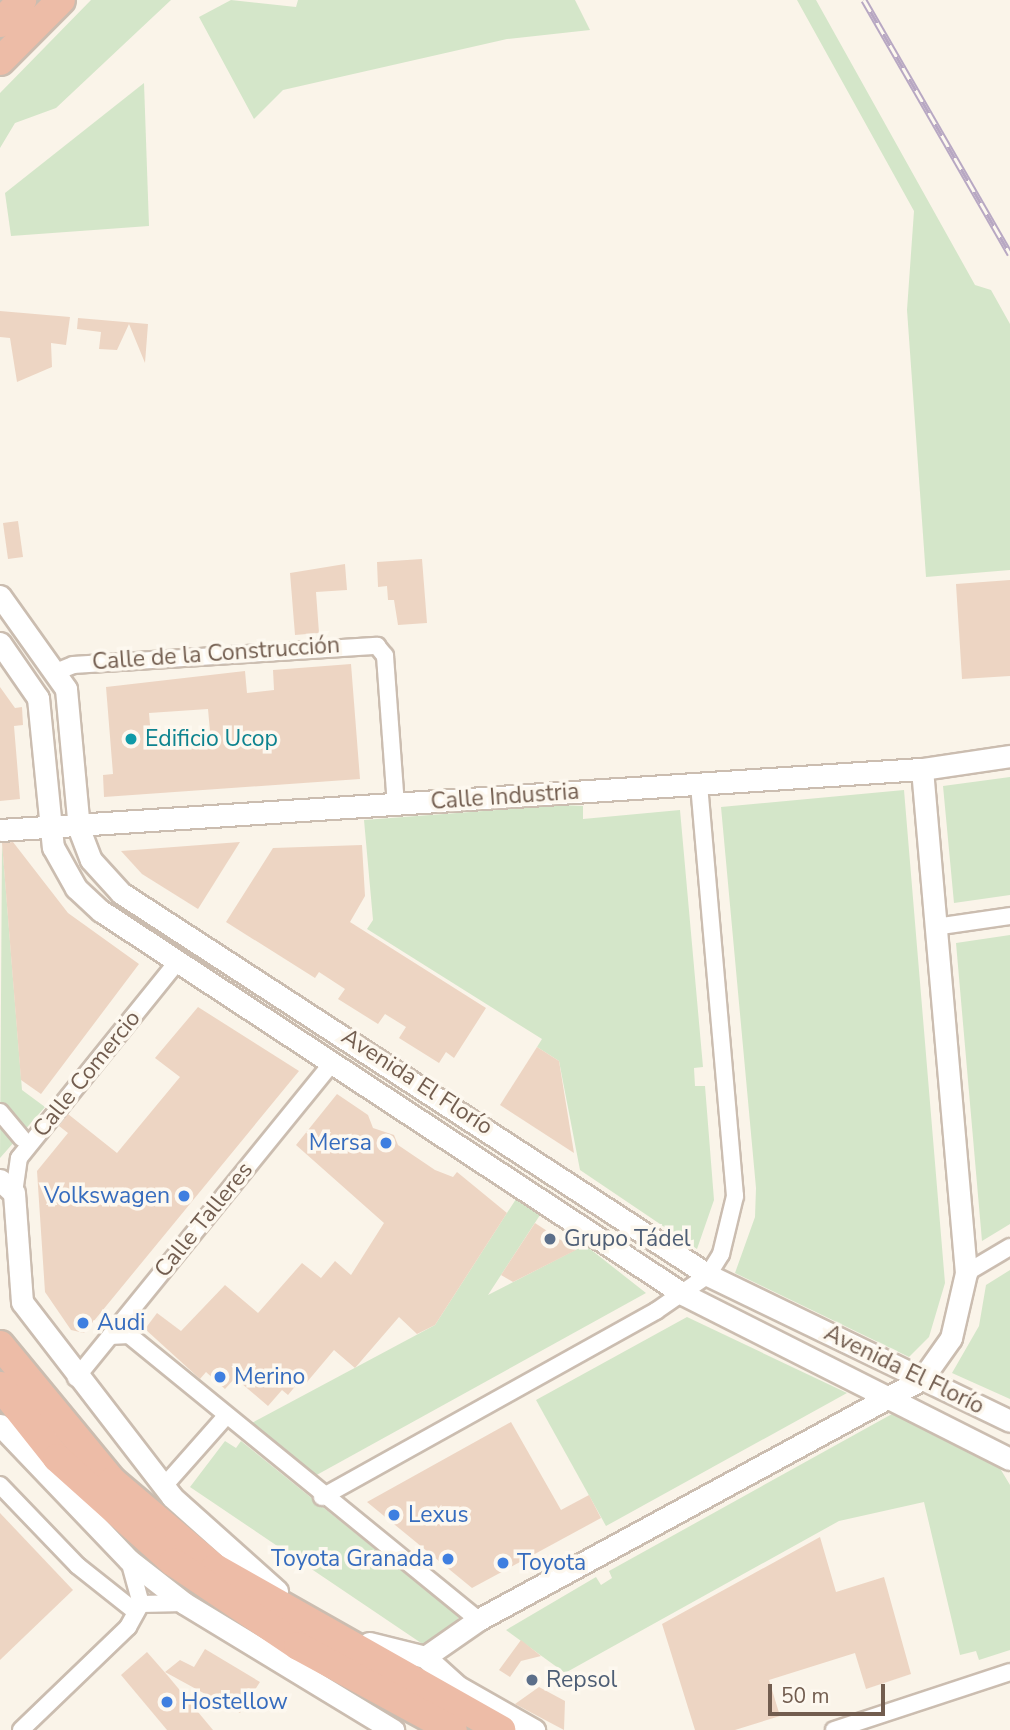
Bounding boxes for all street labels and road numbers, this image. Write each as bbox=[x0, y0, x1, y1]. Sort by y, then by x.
street label: Calle de la Construcción bbox=[91, 632, 341, 676]
street label: Calle Industria bbox=[430, 778, 580, 816]
street label: Calle Comercio bbox=[27, 1005, 147, 1143]
street label: Avenida El Florío bbox=[336, 1023, 498, 1141]
street label: Calle Talleres bbox=[149, 1157, 259, 1283]
street label: Avenida El Florío bbox=[820, 1319, 988, 1421]

